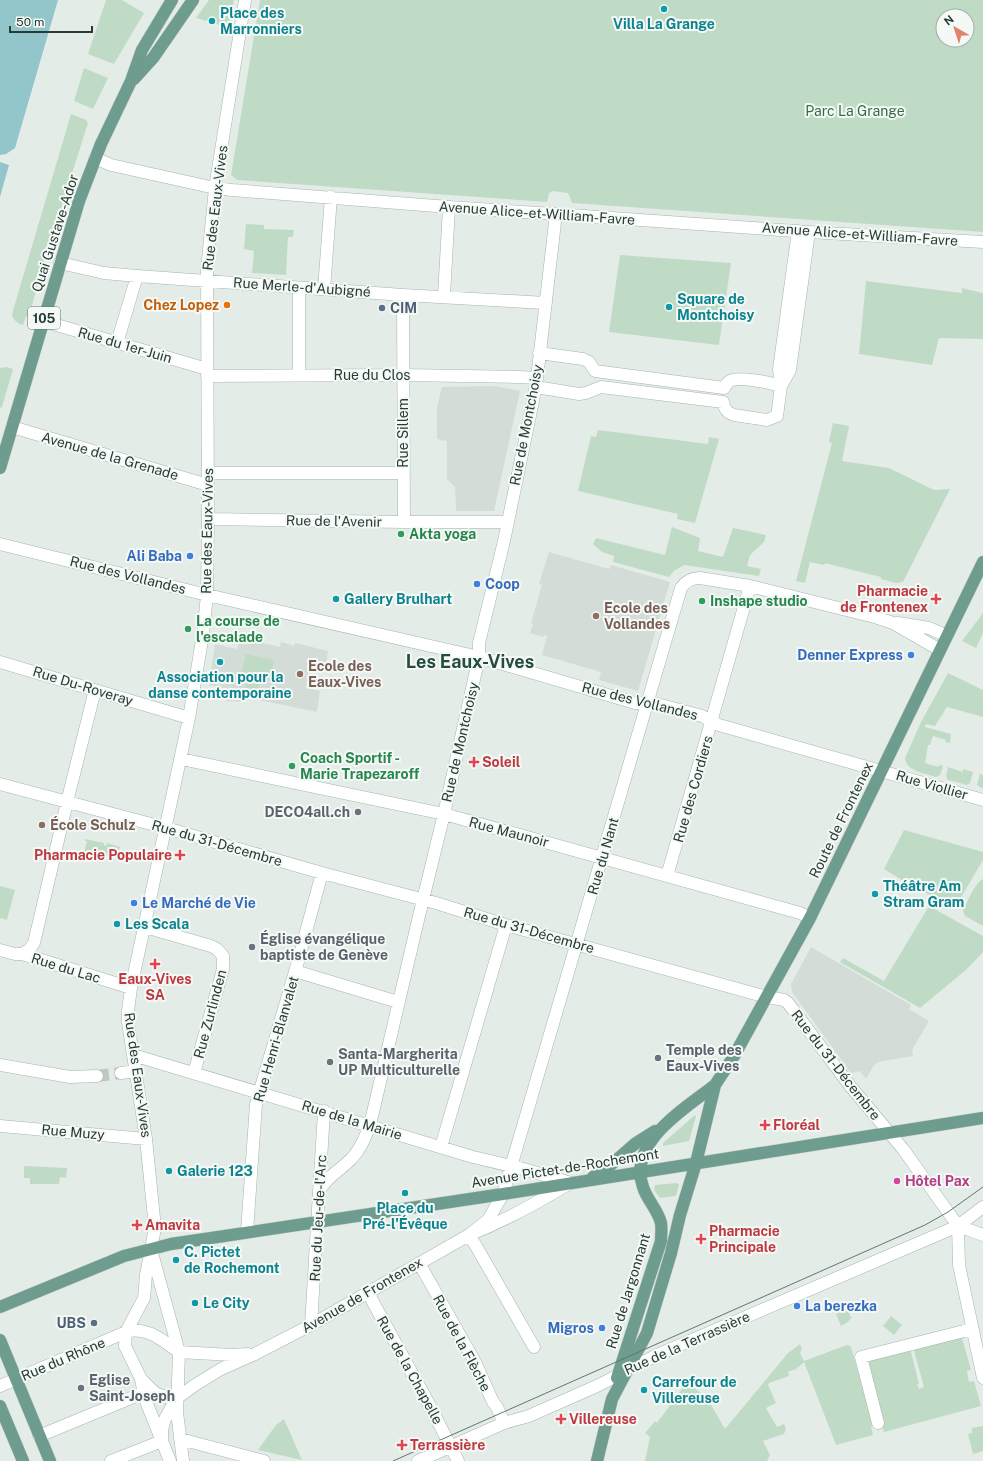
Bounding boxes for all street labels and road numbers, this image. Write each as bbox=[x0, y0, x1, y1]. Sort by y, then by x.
street label: Rue des Eaux-Vives bbox=[199, 145, 231, 271]
street label: Quai Gustave-Ador bbox=[28, 172, 82, 294]
street label: Avenue Alice-et-William-Favre bbox=[438, 198, 636, 228]
street label: Avenue Alice-et-William-Favre bbox=[761, 219, 959, 249]
street label: Rue Merle-d'Aubigné bbox=[233, 274, 371, 300]
road number: 105 bbox=[28, 307, 60, 329]
street label: Rue du 1er-Juin bbox=[76, 324, 174, 366]
street label: Rue de Montchoisy bbox=[506, 363, 546, 487]
street label: Rue du Clos bbox=[334, 367, 410, 383]
street label: Rue Sillem bbox=[395, 398, 411, 468]
street label: Avenue de la Grenade bbox=[40, 429, 180, 483]
street label: Rue des Eaux-Vives bbox=[198, 468, 216, 594]
street label: Rue de l'Avenir bbox=[286, 512, 382, 530]
street label: Rue des Vollandes bbox=[68, 553, 188, 597]
street label: Rue Du-Roveray bbox=[31, 663, 136, 709]
street label: Rue des Vollandes bbox=[580, 679, 700, 723]
street label: Rue de Montchoisy bbox=[438, 680, 482, 804]
street label: Rue des Cordiers bbox=[670, 734, 716, 844]
street label: Route de Frontenex bbox=[806, 759, 876, 881]
street label: Rue Viollier bbox=[894, 767, 970, 803]
street label: Rue Maunoir bbox=[467, 814, 551, 850]
street label: Rue du Nant bbox=[584, 815, 622, 897]
street label: Rue du 31-Décembre bbox=[150, 817, 284, 869]
street label: Rue du 31-Décembre bbox=[462, 904, 596, 956]
street label: Rue du Lac bbox=[29, 950, 103, 986]
street label: Rue Zurlinden bbox=[190, 968, 230, 1060]
street label: Rue Henri-Blanvalet bbox=[250, 974, 302, 1104]
street label: Rue du 31-Décembre bbox=[788, 1007, 884, 1123]
street label: Rue des Eaux-Vives bbox=[121, 1012, 155, 1138]
street label: Rue de la Mairie bbox=[300, 1097, 404, 1143]
street label: Rue Muzy bbox=[41, 1121, 106, 1143]
street label: Avenue Pictet-de-Rochemont bbox=[470, 1145, 660, 1191]
street label: Rue du Jeu-de-l'Arc bbox=[307, 1154, 329, 1282]
street label: Rue de Jargonnant bbox=[603, 1231, 653, 1351]
street label: Avenue de Frontenex bbox=[299, 1254, 425, 1336]
street label: Rue de la Flèche bbox=[430, 1292, 494, 1394]
street label: Rue de la Terrassière bbox=[622, 1308, 752, 1378]
street label: Rue de la Chapelle bbox=[374, 1313, 446, 1427]
street label: Rue du Rhône bbox=[19, 1334, 108, 1384]

